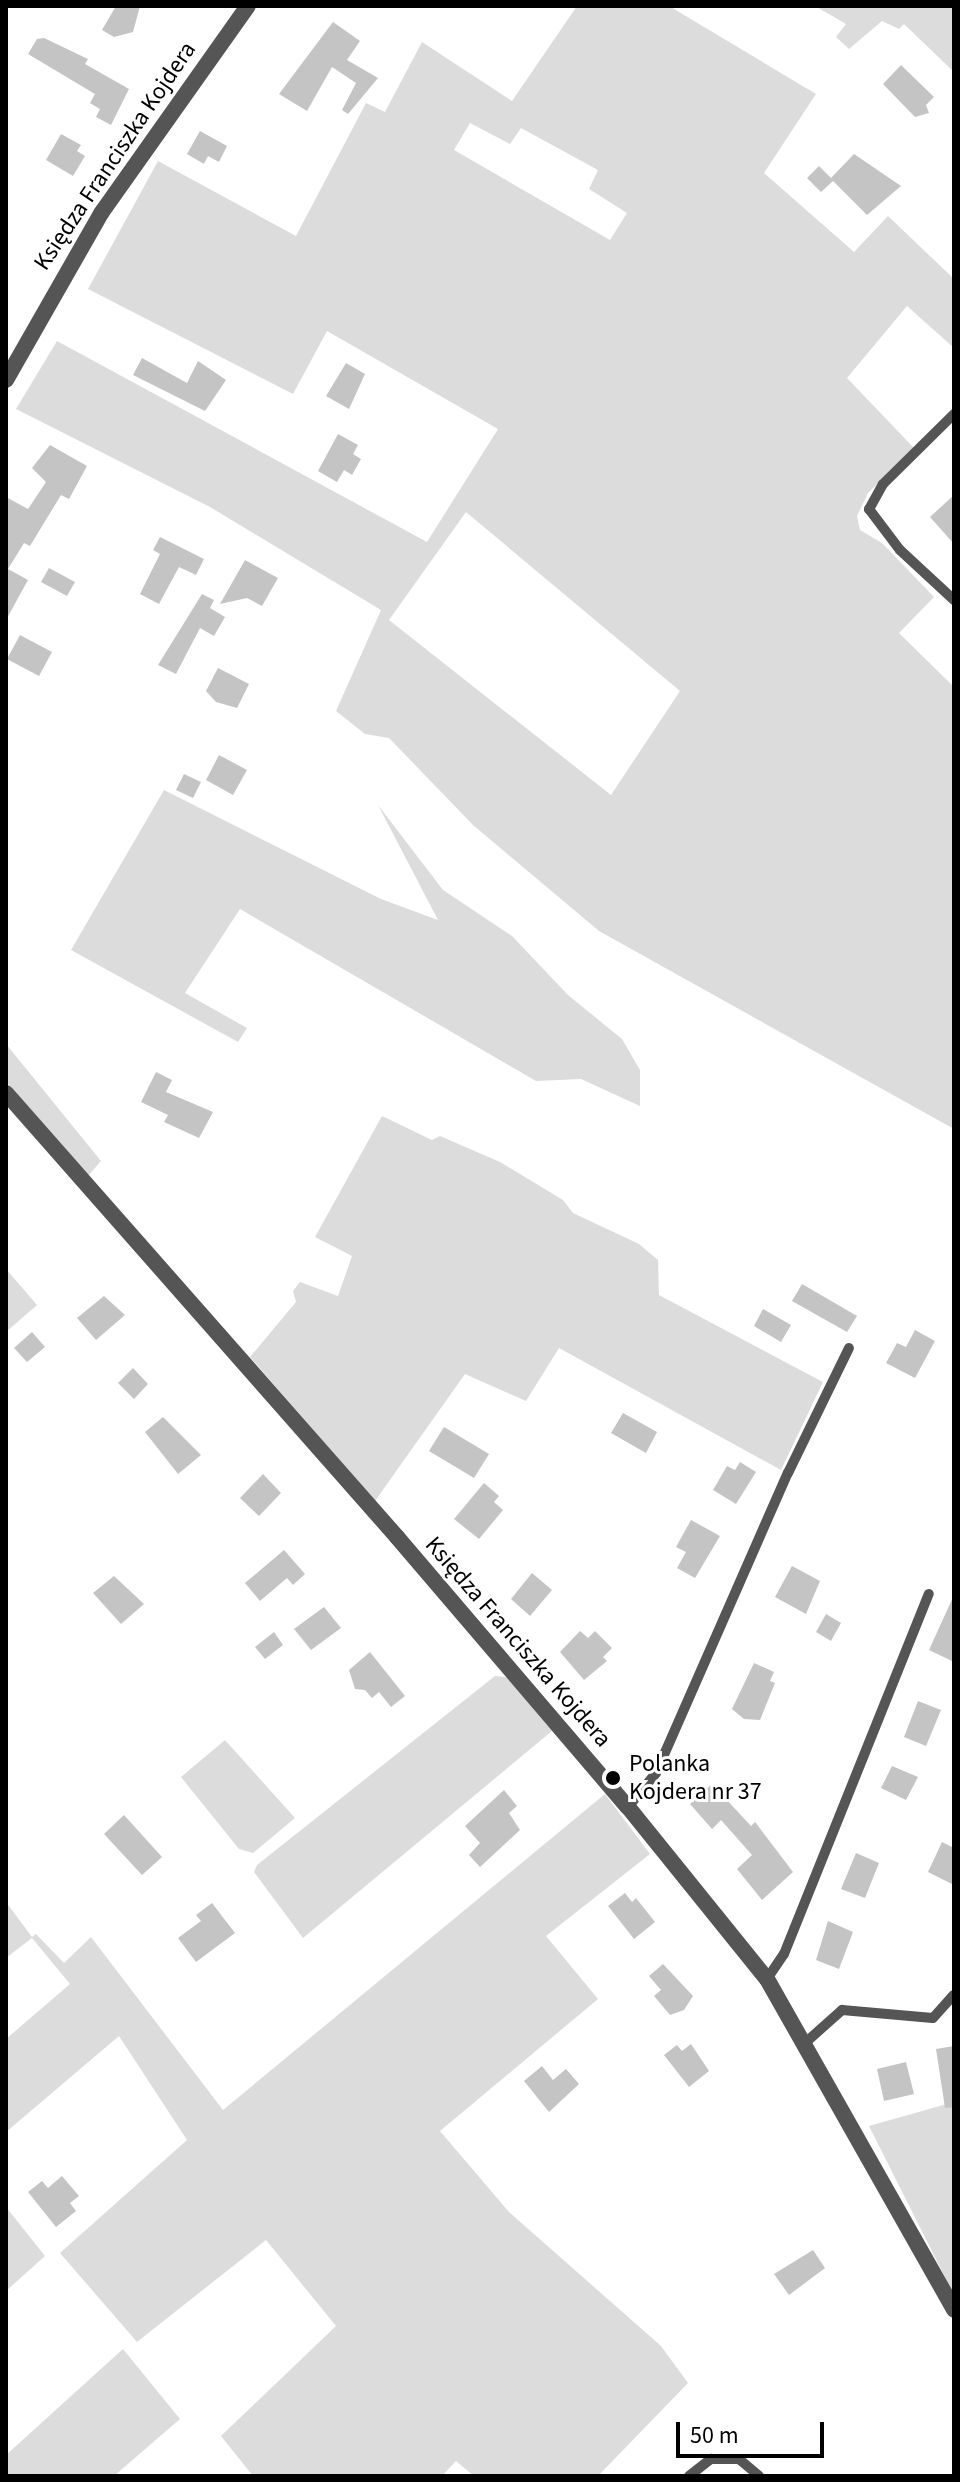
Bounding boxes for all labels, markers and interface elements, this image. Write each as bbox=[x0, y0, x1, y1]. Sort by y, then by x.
street label: Księdza Franciszka Kojdera bbox=[28, 36, 202, 276]
street label: Księdza Franciszka Kojdera bbox=[419, 1531, 617, 1753]
place label: Polanka Kojdera nr 37 bbox=[629, 1750, 762, 1806]
marker: Polanka Kojdera nr 37 bbox=[604, 1769, 622, 1787]
scale bar bbox=[680, 2406, 828, 2456]
text: 50 m bbox=[690, 2418, 739, 2453]

